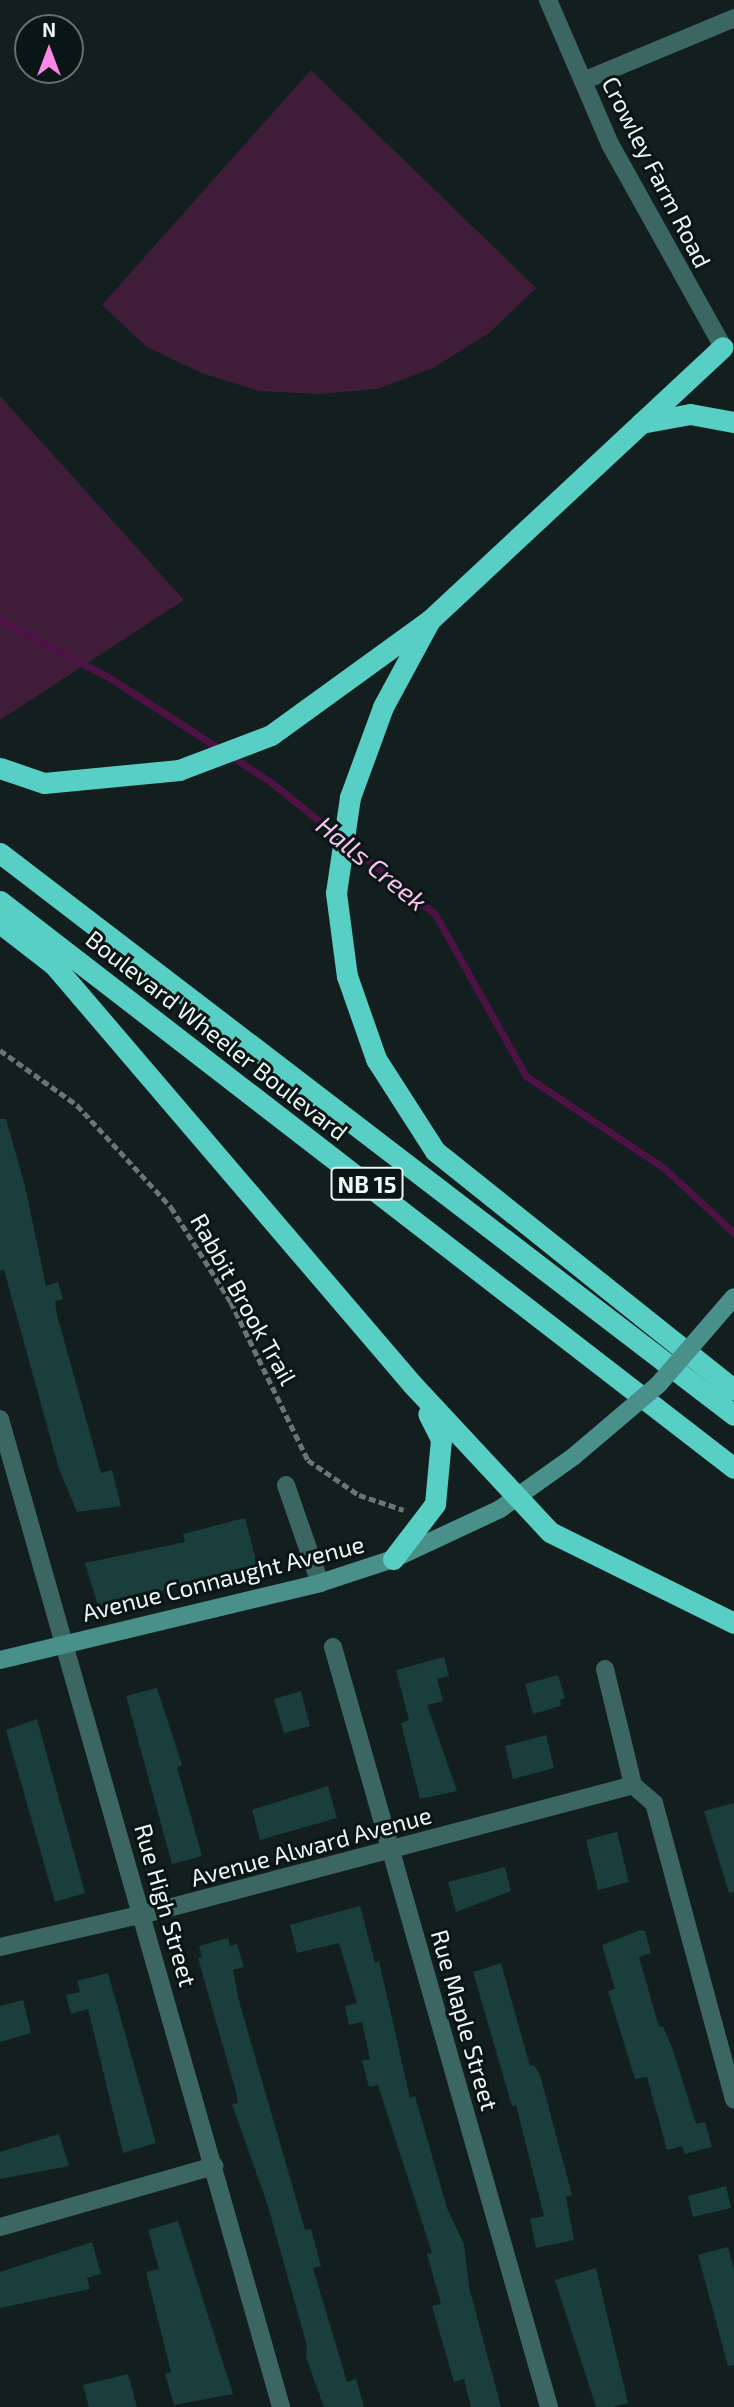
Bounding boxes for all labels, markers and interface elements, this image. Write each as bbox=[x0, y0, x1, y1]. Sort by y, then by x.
north arrow bbox=[14, 14, 84, 84]
text: N bbox=[42, 18, 56, 41]
street label: Crowley Farm Road bbox=[596, 71, 718, 273]
water label: Halls Creek bbox=[311, 809, 433, 917]
street label: Boulevard Wheeler Boulevard bbox=[80, 924, 354, 1146]
road number: NB 15 bbox=[330, 1164, 404, 1204]
street label: Rabbit Brook Trail bbox=[185, 1208, 303, 1390]
street label: Avenue Connaught Avenue bbox=[79, 1529, 367, 1627]
street label: Avenue Alward Avenue bbox=[187, 1800, 435, 1892]
street label: Rue High Street bbox=[129, 1820, 203, 1990]
street label: Rue Maple Street bbox=[425, 1926, 505, 2114]

